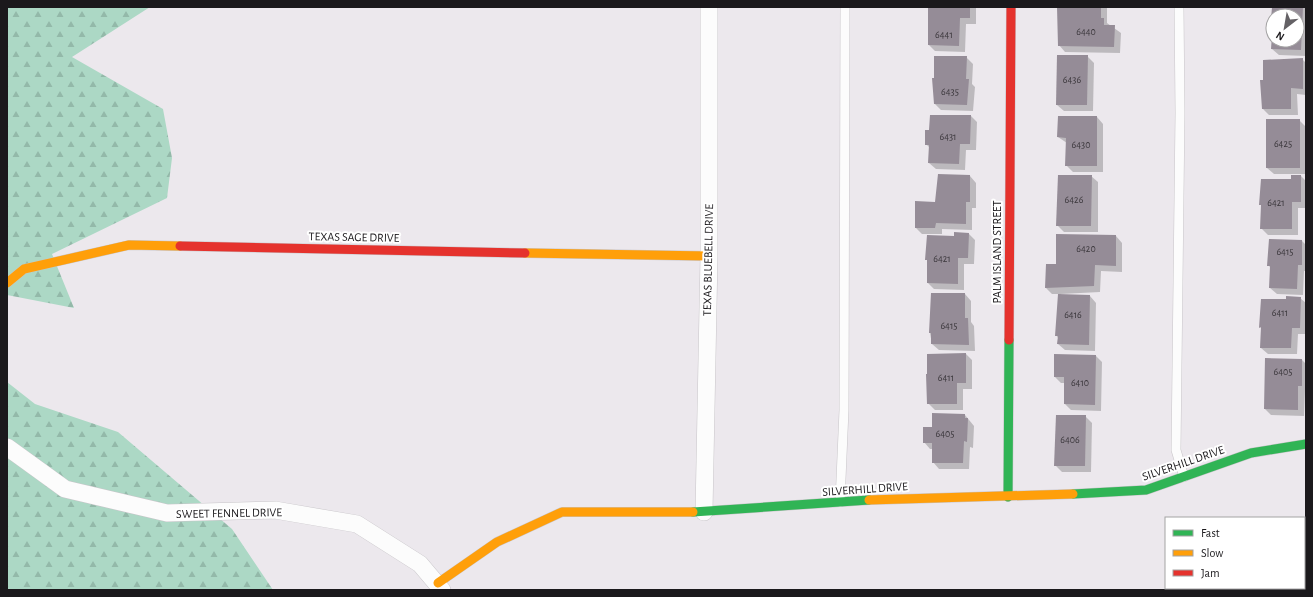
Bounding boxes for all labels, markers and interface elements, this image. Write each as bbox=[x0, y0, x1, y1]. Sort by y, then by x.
north arrow bbox=[1265, 8, 1305, 48]
house number: 6440 bbox=[1076, 27, 1096, 37]
text: N bbox=[1274, 29, 1286, 43]
house number: 6441 bbox=[935, 30, 953, 40]
house number: 6436 bbox=[1063, 75, 1081, 85]
house number: 6435 bbox=[941, 87, 959, 97]
house number: 6431 bbox=[939, 132, 957, 142]
house number: 6425 bbox=[1274, 139, 1292, 149]
house number: 6430 bbox=[1072, 140, 1090, 150]
house number: 6426 bbox=[1065, 195, 1084, 205]
house number: 6421 bbox=[1267, 198, 1285, 208]
street label: PALM ISLAND STREET bbox=[991, 200, 1003, 304]
street label: TEXAS BLUEBELL DRIVE bbox=[701, 204, 715, 316]
street label: TEXAS SAGE DRIVE bbox=[309, 230, 400, 244]
house number: 6420 bbox=[1076, 244, 1096, 254]
house number: 6415 bbox=[1276, 247, 1294, 257]
house number: 6421 bbox=[933, 254, 951, 264]
house number: 6411 bbox=[1272, 308, 1288, 318]
house number: 6416 bbox=[1064, 310, 1082, 320]
house number: 6415 bbox=[940, 321, 958, 331]
house number: 6405 bbox=[1274, 367, 1292, 377]
house number: 6411 bbox=[938, 373, 954, 383]
house number: 6410 bbox=[1071, 378, 1089, 388]
house number: 6405 bbox=[936, 429, 954, 439]
house number: 6406 bbox=[1060, 435, 1080, 445]
street label: SILVERHILL DRIVE bbox=[1140, 443, 1226, 483]
street label: SILVERHILL DRIVE bbox=[822, 480, 908, 498]
street label: SWEET FENNEL DRIVE bbox=[176, 506, 282, 520]
legend bbox=[1165, 517, 1305, 589]
text: Fast bbox=[1201, 527, 1220, 539]
text: Slow bbox=[1201, 547, 1223, 559]
text: Jam bbox=[1201, 567, 1220, 579]

